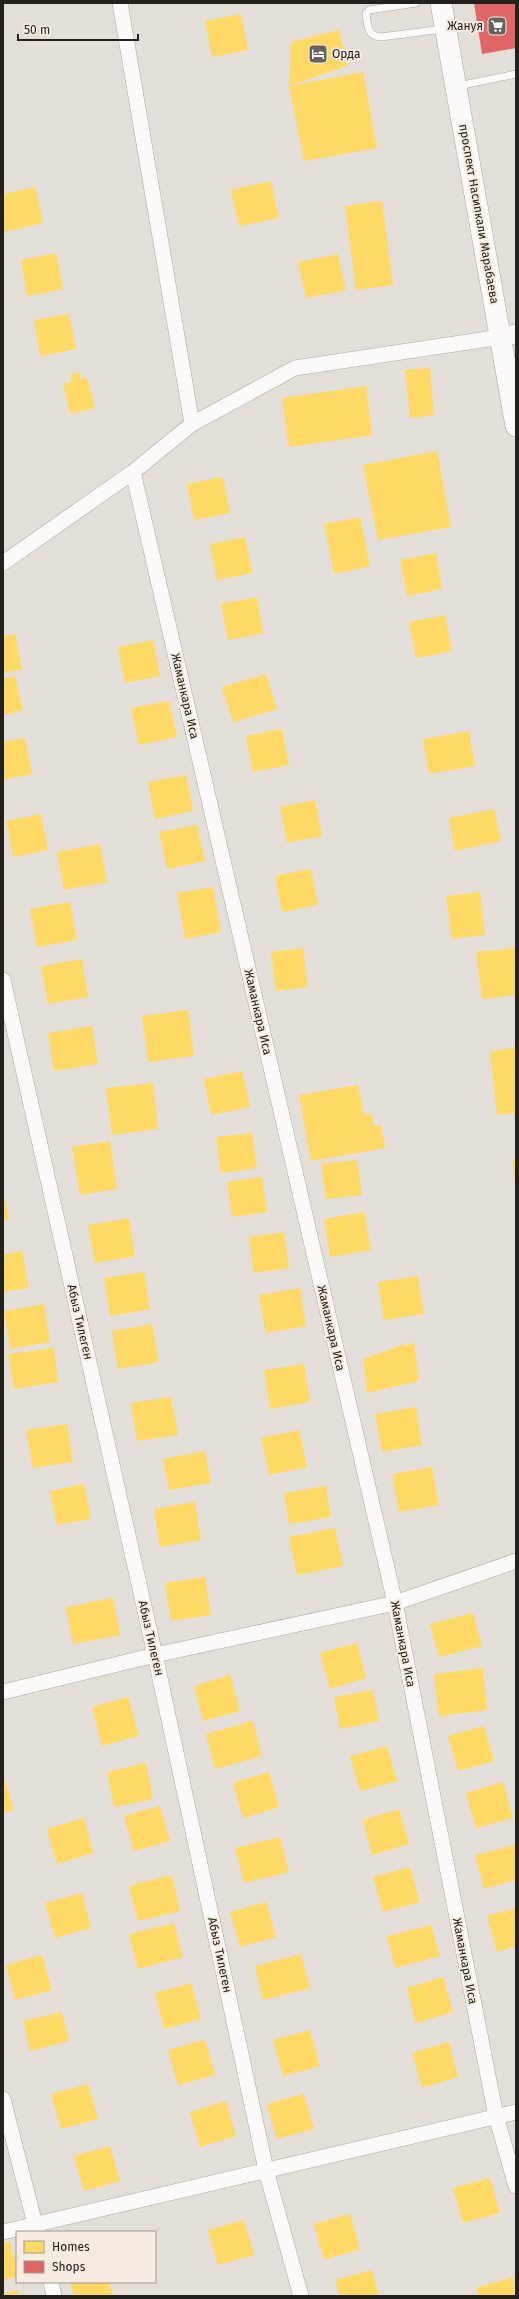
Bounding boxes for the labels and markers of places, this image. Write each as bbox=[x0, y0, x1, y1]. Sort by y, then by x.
supermarket icon: Жануя bbox=[486, 15, 508, 37]
place label: Жануя bbox=[447, 19, 483, 33]
hotel icon: Орда bbox=[307, 43, 329, 65]
place label: Орда bbox=[332, 47, 361, 61]

